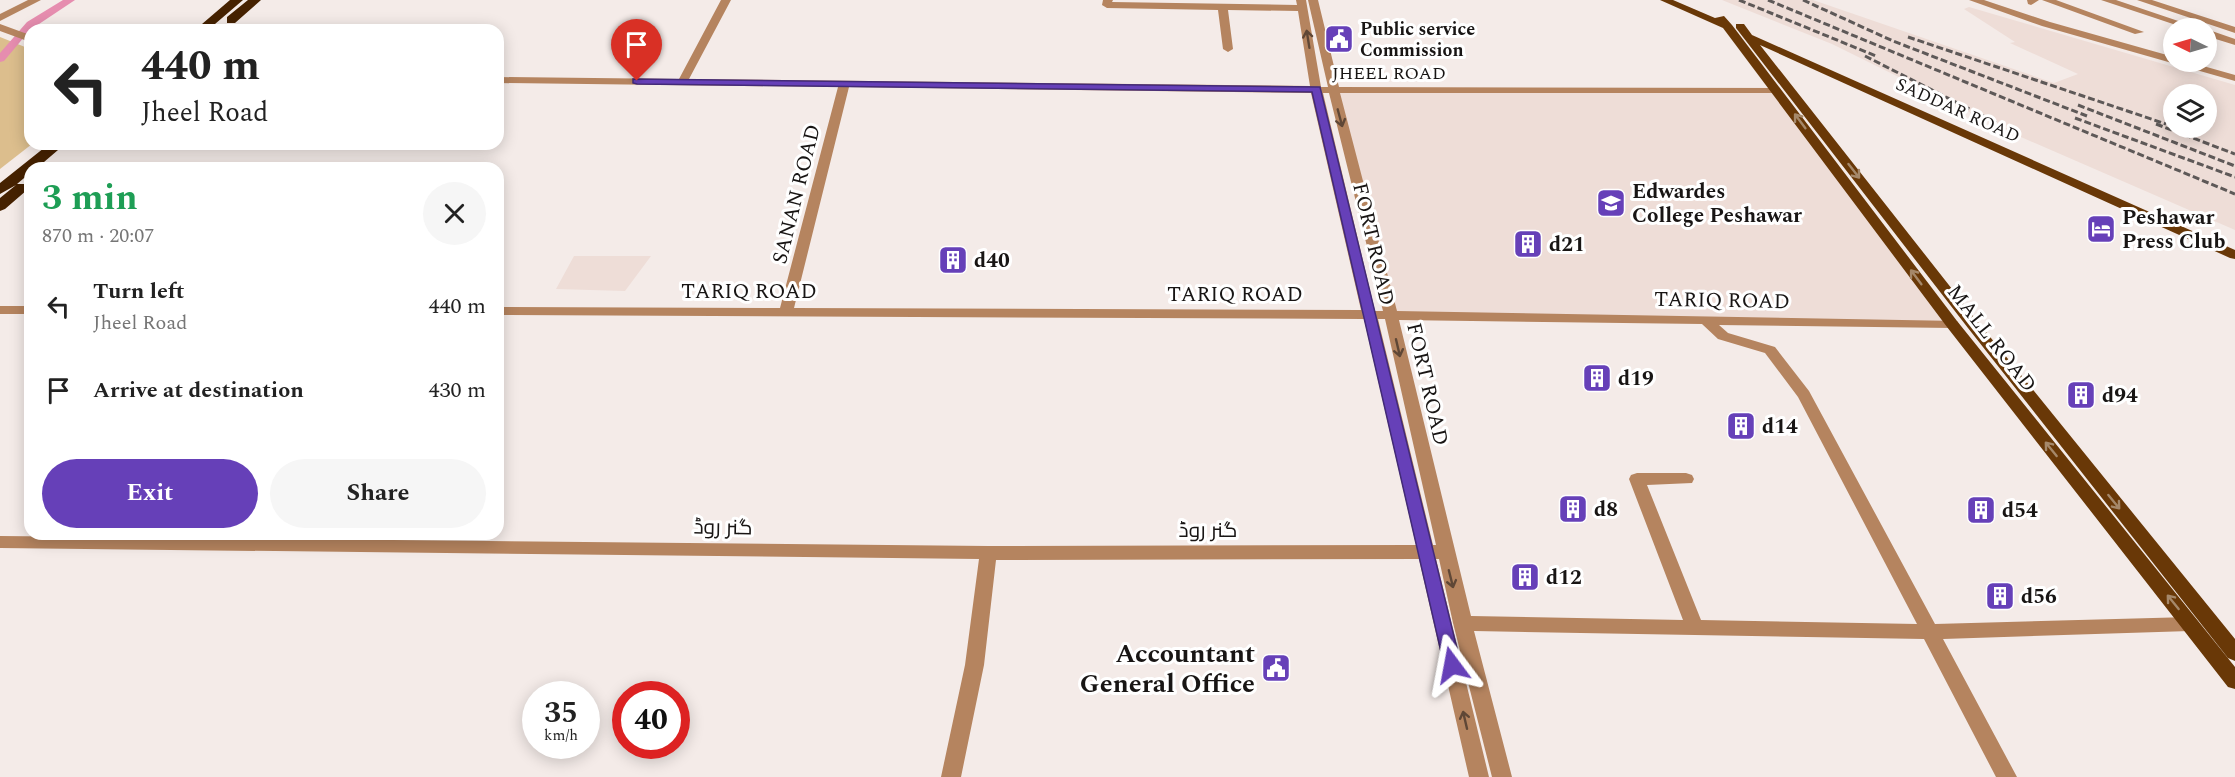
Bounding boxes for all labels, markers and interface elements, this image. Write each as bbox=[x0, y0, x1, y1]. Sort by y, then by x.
place label: Public service Commission bbox=[1360, 16, 1475, 64]
north arrow bbox=[2163, 18, 2217, 72]
map controls bbox=[2163, 18, 2217, 138]
pin bbox=[611, 19, 662, 81]
public building icon: Public service Commission bbox=[1323, 23, 1355, 55]
icon: arrive bbox=[620, 28, 653, 61]
one-way arrow bbox=[1302, 30, 1313, 49]
text: 440 m bbox=[141, 35, 260, 98]
icon: left bbox=[42, 48, 120, 126]
street label: JHEEL ROAD bbox=[1332, 60, 1446, 87]
street label: SADDAR ROAD bbox=[1891, 71, 2024, 150]
button: layers bbox=[2163, 84, 2217, 138]
text: Jheel Road bbox=[141, 92, 268, 134]
one-way arrow bbox=[1335, 109, 1346, 128]
one-way arrow bbox=[1793, 114, 1806, 130]
street label: SANAN ROAD bbox=[764, 121, 830, 267]
one-way arrow bbox=[1848, 163, 1861, 179]
text: 3 min bbox=[42, 171, 138, 226]
place label: Edwardes College Peshawar bbox=[1632, 176, 1802, 232]
street label: FORT ROAD bbox=[1343, 180, 1403, 309]
button: close bbox=[423, 182, 486, 245]
school or university icon: Edwardes College Peshawar bbox=[1595, 187, 1627, 219]
place label: Peshawar Press Club bbox=[2122, 202, 2225, 258]
hotel icon: Peshawar Press Club bbox=[2085, 213, 2117, 245]
text: 870 m · 20:07 bbox=[42, 221, 154, 251]
building icon: d21 bbox=[1512, 228, 1544, 260]
place label: d21 bbox=[1549, 229, 1585, 261]
building icon: d40 bbox=[937, 244, 969, 276]
place label: d40 bbox=[974, 245, 1010, 277]
one-way arrow bbox=[1910, 270, 1923, 286]
text: Turn left bbox=[93, 275, 185, 308]
street label: TARIQ ROAD bbox=[681, 276, 817, 308]
street label: MALL ROAD bbox=[1939, 278, 2044, 400]
street label: TARIQ ROAD bbox=[1167, 279, 1303, 311]
street label: TARIQ ROAD bbox=[1654, 284, 1790, 318]
icon: left bbox=[42, 290, 75, 323]
text: 440 m bbox=[429, 290, 486, 323]
text: Jheel Road bbox=[93, 308, 187, 338]
street label: FORT ROAD bbox=[1397, 320, 1457, 449]
one-way arrow bbox=[1393, 338, 1405, 357]
building icon: d19 bbox=[1581, 362, 1613, 394]
place label: d19 bbox=[1618, 363, 1654, 395]
icon: arrive bbox=[42, 374, 75, 407]
text: Arrive at destination bbox=[93, 374, 304, 407]
text: 430 m bbox=[429, 374, 486, 407]
building icon: d94 bbox=[2065, 379, 2097, 411]
place label: d94 bbox=[2102, 380, 2138, 412]
building icon: d14 bbox=[1725, 410, 1757, 442]
place label: d14 bbox=[1762, 411, 1798, 443]
one-way arrow bbox=[2045, 442, 2058, 458]
button: Exit bbox=[42, 459, 258, 528]
button: Share bbox=[270, 459, 486, 528]
building icon: d8 bbox=[1557, 493, 1589, 525]
one-way arrow bbox=[2107, 493, 2120, 509]
place label: d8 bbox=[1594, 494, 1618, 526]
building icon: d54 bbox=[1965, 494, 1997, 526]
place label: d54 bbox=[2002, 495, 2038, 527]
street label: گنر روڈ bbox=[693, 511, 753, 545]
street label: گنر روڈ bbox=[1178, 515, 1238, 547]
building icon: d12 bbox=[1509, 561, 1541, 593]
place label: d12 bbox=[1546, 562, 1582, 594]
one-way arrow bbox=[1446, 569, 1458, 588]
building icon: d56 bbox=[1984, 580, 2016, 612]
place label: d56 bbox=[2021, 581, 2057, 613]
one-way arrow bbox=[2166, 594, 2179, 610]
position arrow bbox=[1420, 633, 1484, 697]
place label: Accountant General Office bbox=[1080, 634, 1255, 704]
public building icon: Accountant General Office bbox=[1260, 652, 1292, 684]
speed limit sign: 40 bbox=[612, 681, 690, 759]
text: 35 bbox=[544, 690, 578, 736]
one-way arrow bbox=[1459, 711, 1471, 730]
text: km/h bbox=[544, 724, 578, 747]

